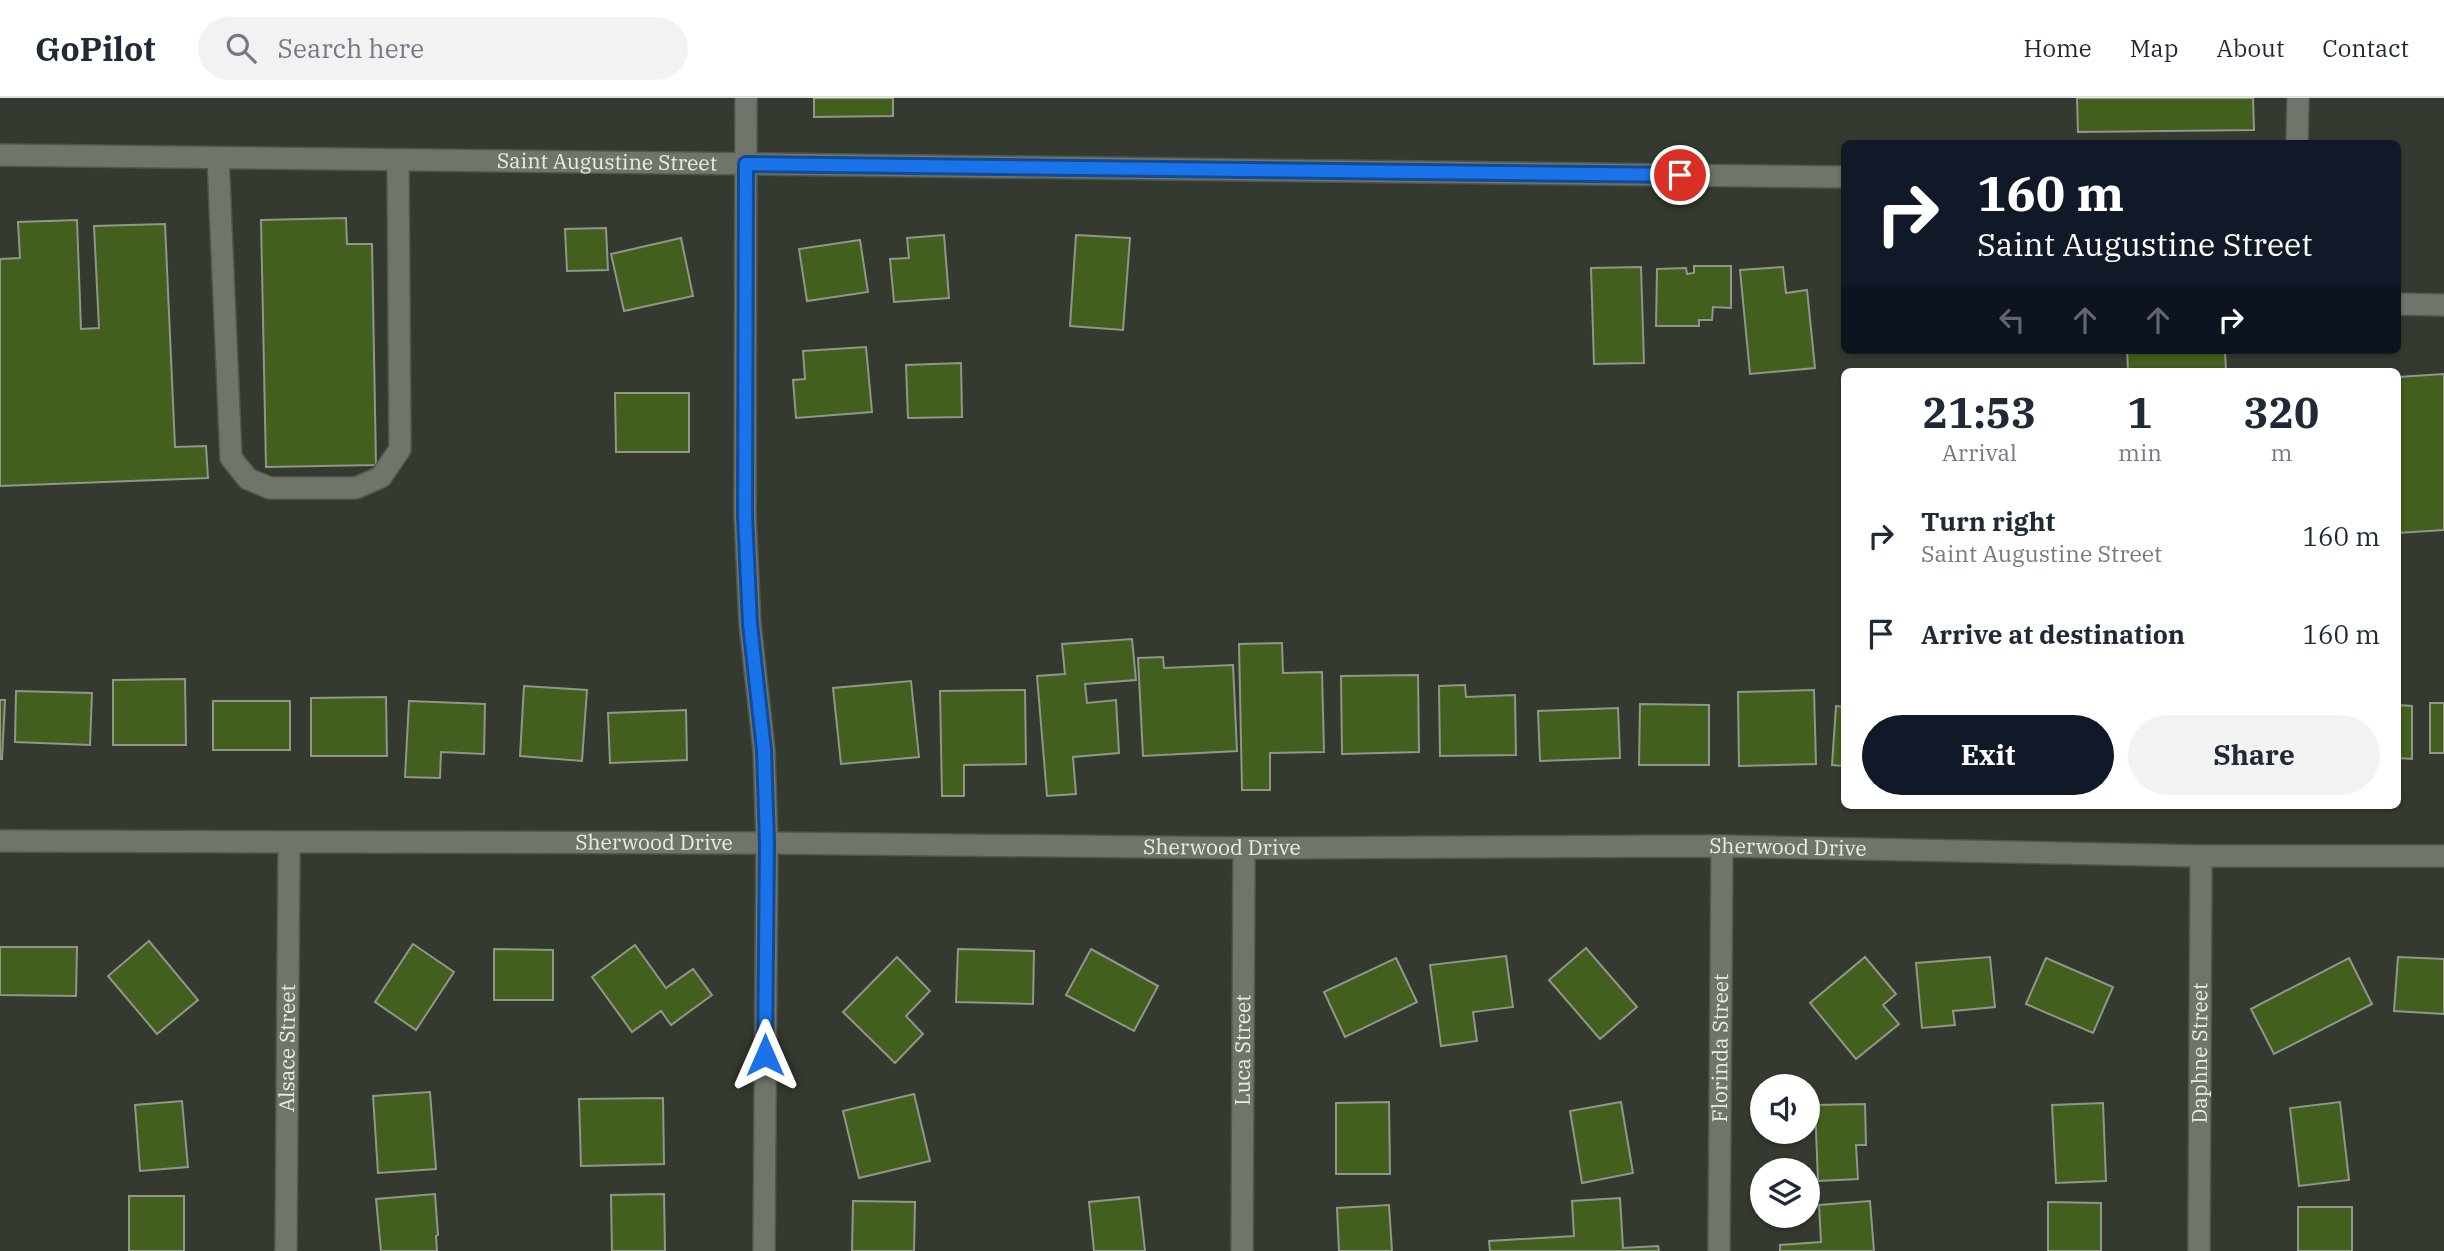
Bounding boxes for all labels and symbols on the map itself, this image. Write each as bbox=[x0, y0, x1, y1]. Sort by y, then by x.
pin bbox=[1650, 145, 1710, 205]
street label: Saint Augustine Street bbox=[497, 146, 717, 177]
street label: Sherwood Drive bbox=[575, 827, 733, 856]
street label: Sherwood Drive bbox=[1709, 831, 1867, 862]
street label: Sherwood Drive bbox=[1143, 832, 1301, 861]
street label: Florinda Street bbox=[1705, 973, 1734, 1123]
street label: Daphne Street bbox=[2185, 982, 2213, 1124]
street label: Alsace Street bbox=[272, 984, 301, 1112]
street label: Luca Street bbox=[1228, 994, 1256, 1106]
position arrow bbox=[728, 1018, 802, 1092]

